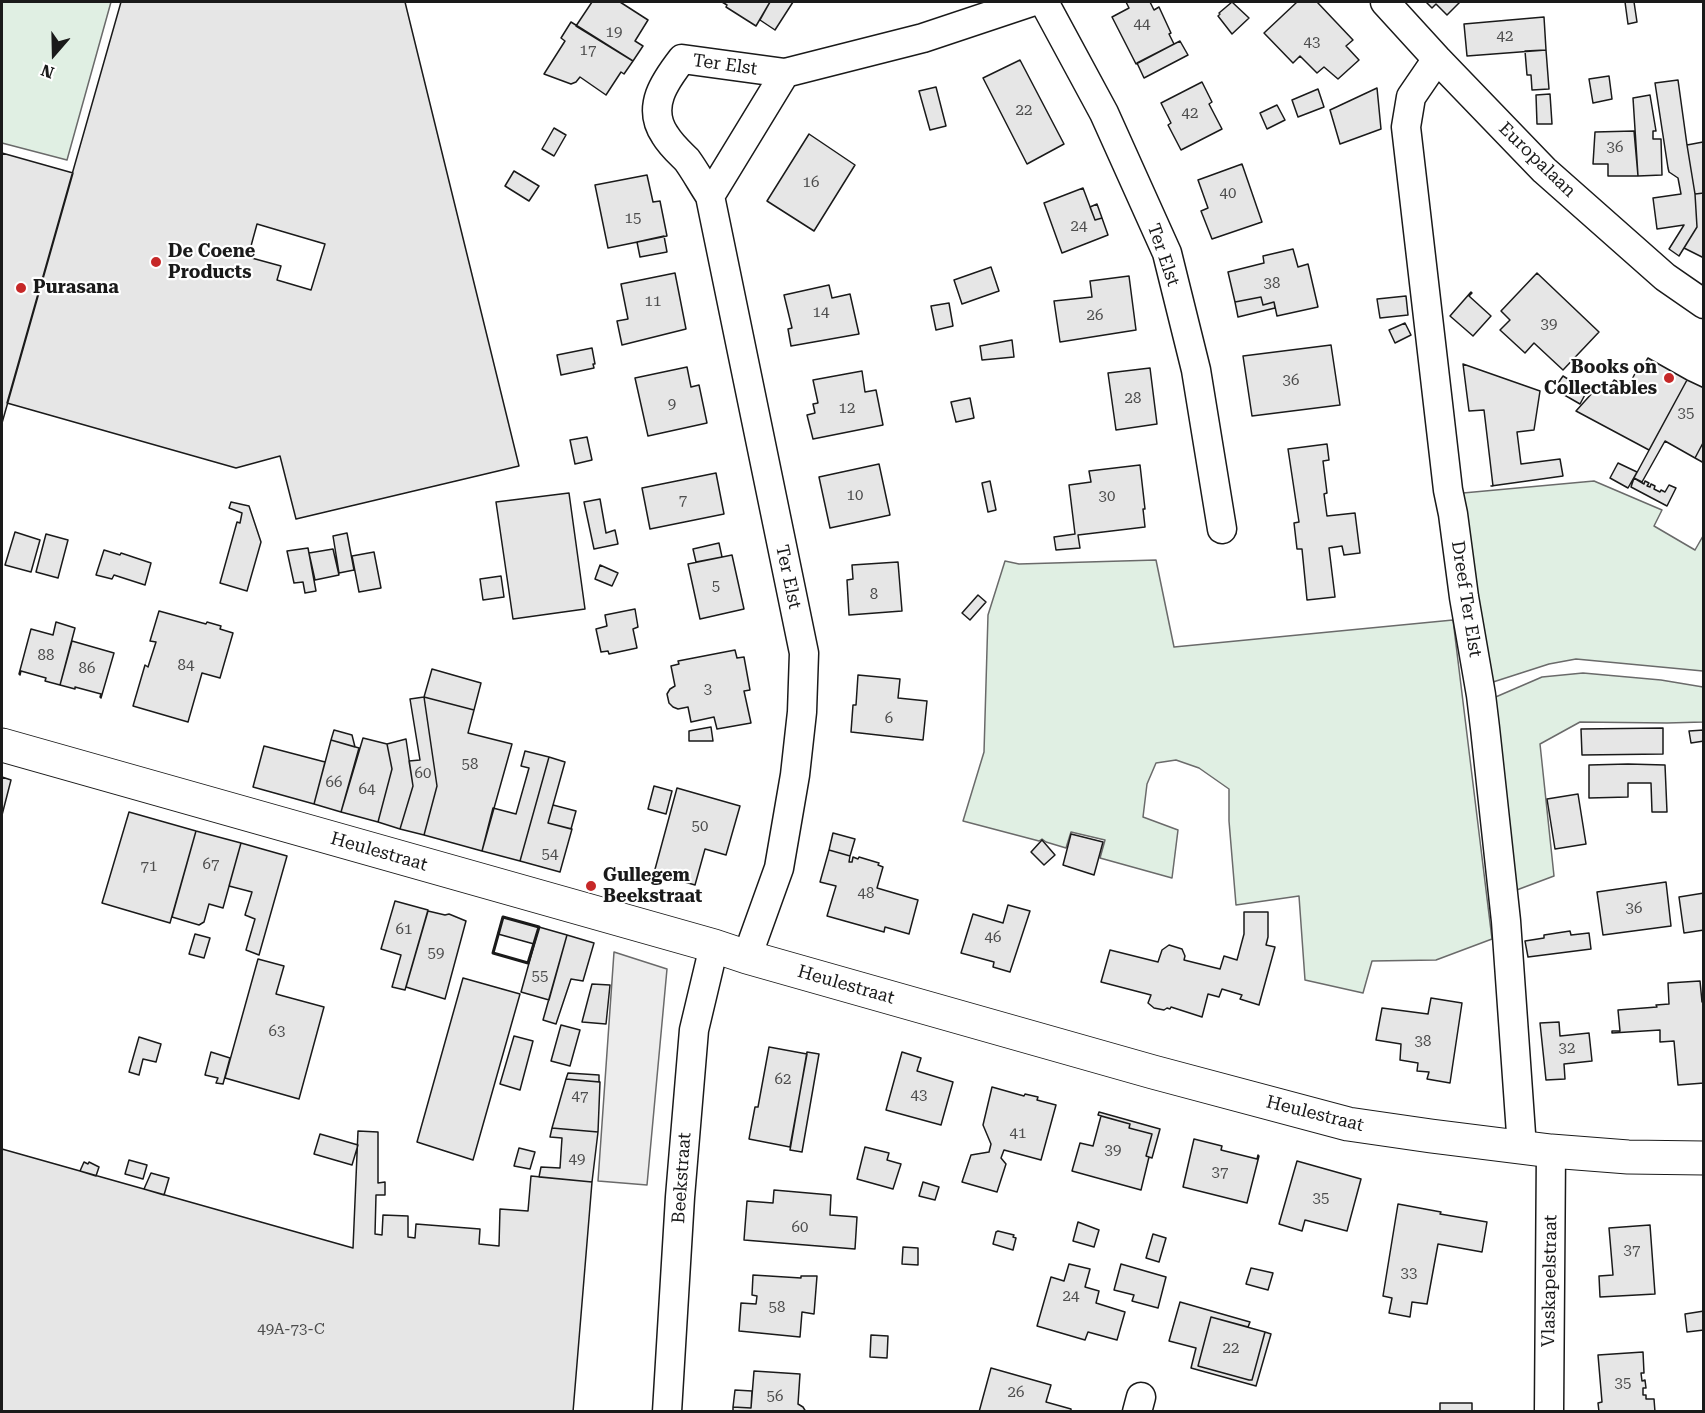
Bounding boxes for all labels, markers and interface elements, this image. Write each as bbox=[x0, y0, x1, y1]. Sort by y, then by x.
house number: 44 bbox=[1134, 16, 1150, 34]
north arrow bbox=[24, 24, 84, 84]
house number: 19 bbox=[606, 24, 622, 42]
house number: 42 bbox=[1497, 28, 1513, 46]
house number: 43 bbox=[1304, 34, 1320, 52]
house number: 17 bbox=[580, 42, 596, 60]
street label: Ter Elst bbox=[691, 50, 759, 80]
text: N bbox=[39, 60, 57, 82]
house number: 22 bbox=[1016, 102, 1032, 120]
house number: 42 bbox=[1182, 105, 1198, 123]
street label: Europalaan bbox=[1494, 118, 1580, 202]
house number: 36 bbox=[1607, 139, 1623, 157]
house number: 16 bbox=[803, 174, 819, 192]
house number: 40 bbox=[1220, 185, 1236, 203]
house number: 15 bbox=[625, 210, 641, 228]
house number: 24 bbox=[1071, 218, 1087, 236]
street label: Ter Elst bbox=[1142, 221, 1184, 289]
place label: De Coene Products bbox=[168, 241, 255, 284]
marker: De Coene Products bbox=[149, 255, 163, 269]
house number: 38 bbox=[1264, 275, 1280, 293]
place label: Purasana bbox=[33, 277, 119, 299]
marker: Purasana bbox=[14, 281, 28, 295]
house number: 11 bbox=[645, 293, 661, 311]
house number: 14 bbox=[813, 304, 829, 322]
house number: 26 bbox=[1087, 307, 1103, 325]
house number: 39 bbox=[1541, 316, 1557, 334]
place label: Books on Collectables bbox=[1544, 357, 1657, 400]
marker: Books on Collectables bbox=[1662, 371, 1676, 385]
house number: 36 bbox=[1283, 372, 1299, 390]
house number: 28 bbox=[1125, 390, 1141, 408]
house number: 9 bbox=[668, 396, 676, 414]
house number: 12 bbox=[839, 400, 855, 418]
house number: 35 bbox=[1678, 405, 1694, 423]
house number: 10 bbox=[847, 487, 863, 505]
house number: 30 bbox=[1099, 488, 1115, 506]
house number: 7 bbox=[679, 492, 687, 510]
street label: Dreef Ter Elst bbox=[1446, 539, 1486, 659]
street label: Ter Elst bbox=[771, 543, 805, 611]
house number: 5 bbox=[712, 578, 720, 596]
house number: 8 bbox=[870, 586, 878, 604]
house number: 88 bbox=[38, 647, 54, 665]
house number: 84 bbox=[178, 657, 194, 675]
house number: 86 bbox=[79, 660, 95, 678]
house number: 3 bbox=[704, 681, 712, 699]
house number: 6 bbox=[885, 710, 893, 728]
house number: 58 bbox=[462, 756, 478, 774]
house number: 60 bbox=[415, 765, 431, 783]
house number: 66 bbox=[326, 774, 342, 792]
house number: 64 bbox=[359, 781, 375, 799]
house number: 50 bbox=[692, 818, 708, 836]
street label: Heulestraat bbox=[328, 828, 430, 876]
house number: 54 bbox=[542, 846, 558, 864]
house number: 67 bbox=[203, 856, 219, 874]
house number: 71 bbox=[141, 858, 157, 876]
place label: Gullegem Beekstraat bbox=[603, 865, 702, 908]
marker: Gullegem Beekstraat bbox=[584, 879, 598, 893]
house number: 48 bbox=[858, 885, 874, 903]
house number: 36 bbox=[1626, 900, 1642, 918]
house number: 61 bbox=[396, 921, 412, 939]
house number: 46 bbox=[985, 929, 1001, 947]
house number: 59 bbox=[428, 945, 444, 963]
street label: Heulestraat bbox=[795, 961, 897, 1009]
house number: 55 bbox=[532, 968, 548, 986]
house number: 63 bbox=[269, 1023, 285, 1041]
house number: 38 bbox=[1415, 1033, 1431, 1051]
house number: 32 bbox=[1559, 1040, 1575, 1058]
house number: 62 bbox=[775, 1071, 791, 1089]
house number: 43 bbox=[911, 1087, 927, 1105]
house number: 47 bbox=[572, 1088, 588, 1106]
street label: Heulestraat bbox=[1264, 1091, 1366, 1137]
house number: 41 bbox=[1010, 1125, 1026, 1143]
street label: Beekstraat bbox=[668, 1132, 696, 1224]
house number: 39 bbox=[1105, 1142, 1121, 1160]
house number: 49 bbox=[569, 1151, 585, 1169]
house number: 37 bbox=[1212, 1164, 1228, 1182]
house number: 35 bbox=[1313, 1190, 1329, 1208]
street label: Vlaskapelstraat bbox=[1538, 1215, 1562, 1347]
house number: 60 bbox=[792, 1219, 808, 1237]
house number: 37 bbox=[1624, 1242, 1640, 1260]
house number: 33 bbox=[1401, 1265, 1417, 1283]
house number: 24 bbox=[1063, 1288, 1079, 1306]
house number: 58 bbox=[769, 1299, 785, 1317]
house number: 49A-73-C bbox=[257, 1321, 325, 1339]
house number: 22 bbox=[1223, 1340, 1239, 1358]
house number: 35 bbox=[1615, 1375, 1631, 1393]
house number: 26 bbox=[1008, 1384, 1024, 1402]
house number: 56 bbox=[767, 1388, 783, 1406]

